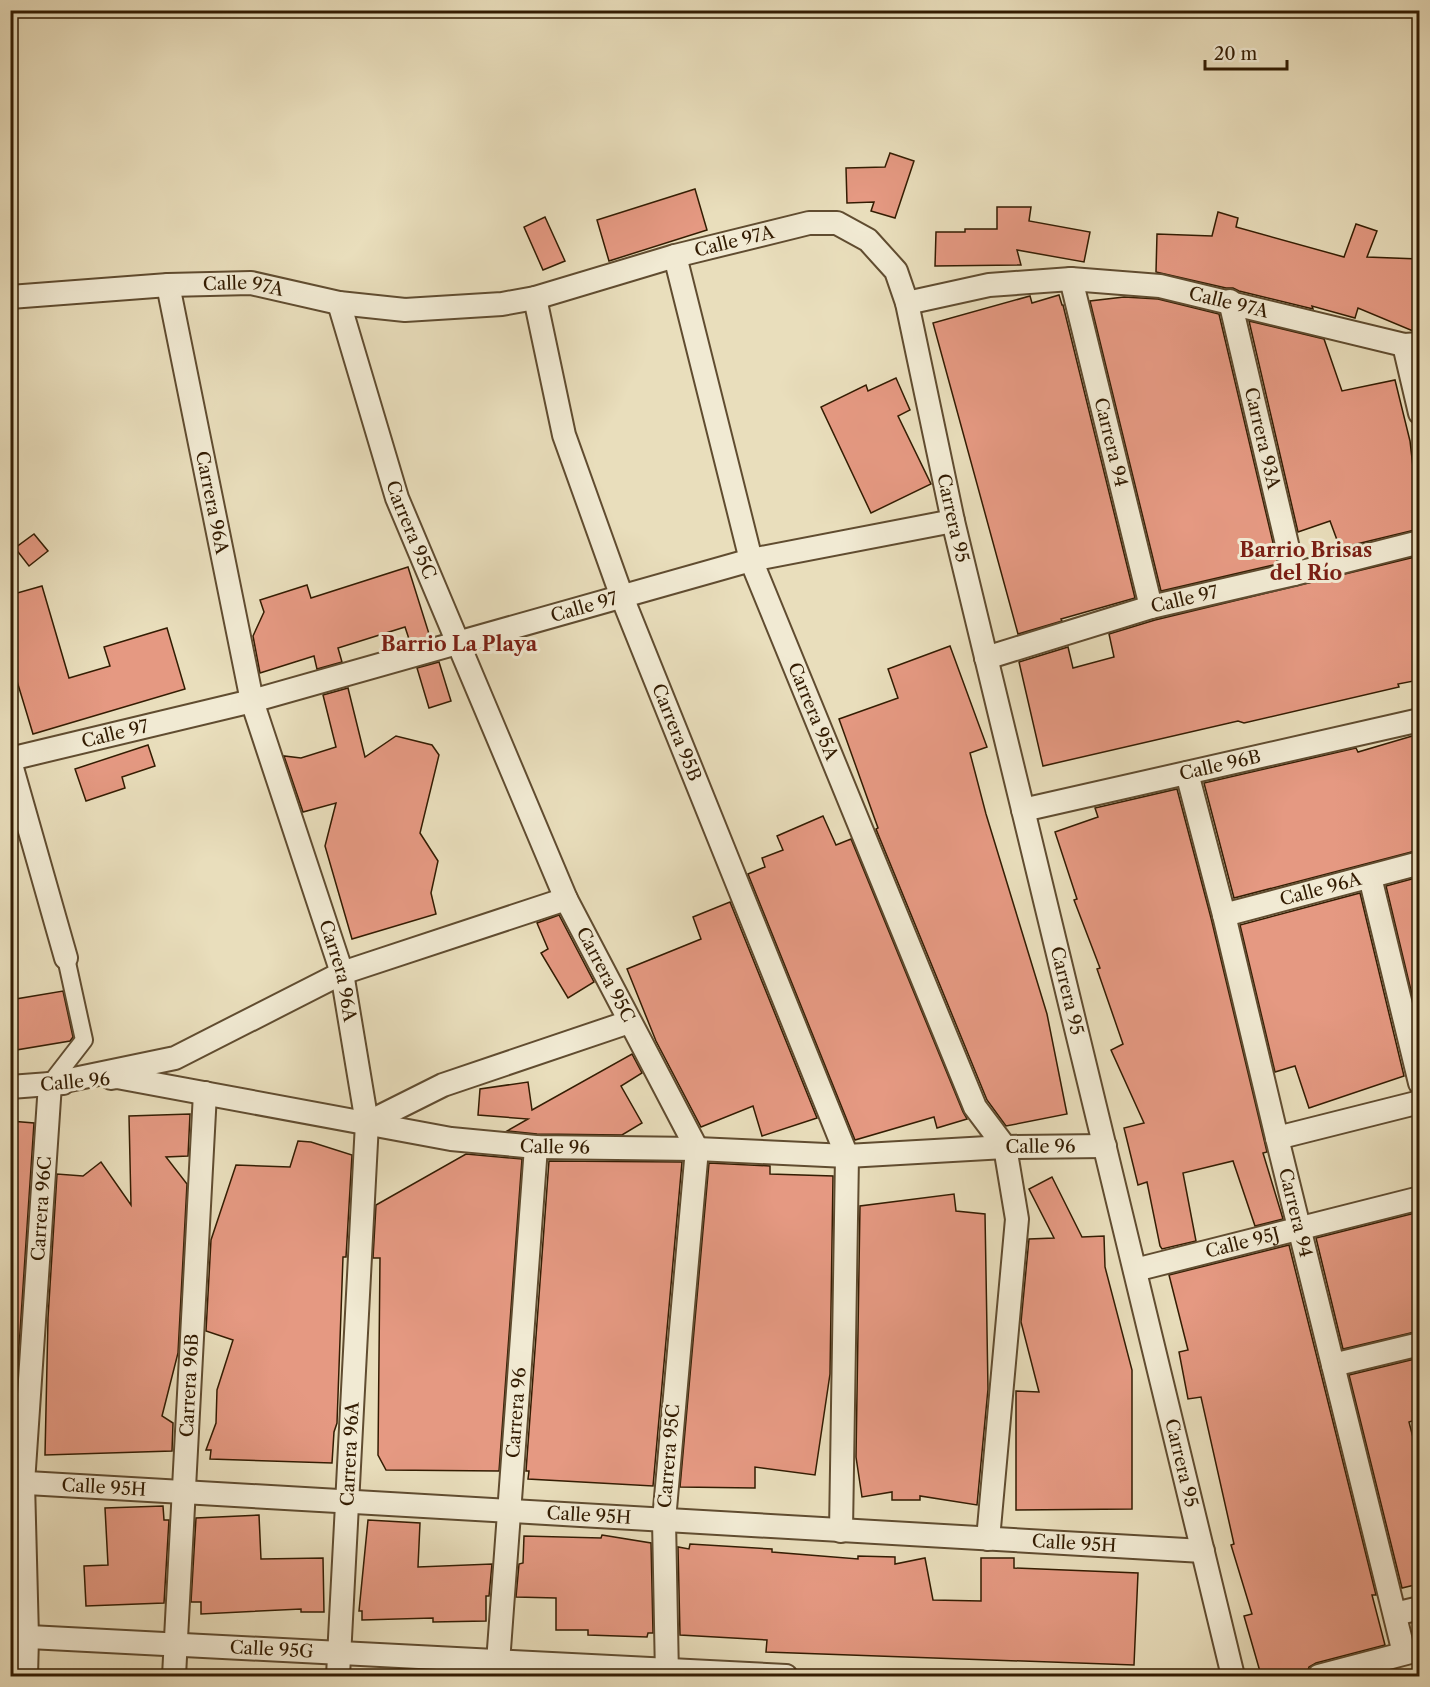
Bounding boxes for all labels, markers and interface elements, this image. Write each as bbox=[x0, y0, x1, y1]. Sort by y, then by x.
scale bar bbox=[1205, 33, 1288, 71]
text: 20 m bbox=[1214, 43, 1258, 65]
street label: Calle 97A bbox=[692, 221, 777, 262]
street label: Calle 97A bbox=[203, 272, 286, 301]
street label: Calle 97A bbox=[1187, 282, 1271, 323]
street label: Carrera 93A bbox=[1240, 385, 1285, 492]
street label: Carrera 94 bbox=[1089, 395, 1132, 489]
street label: Carrera 96A bbox=[191, 449, 233, 557]
street label: Carrera 95 bbox=[932, 472, 974, 565]
street label: Carrera 95C bbox=[381, 478, 441, 582]
district label: Barrio Brisas del Río bbox=[1240, 538, 1372, 585]
street label: Calle 97 bbox=[1149, 581, 1220, 618]
street label: Calle 97 bbox=[548, 587, 620, 627]
district label: Barrio La Playa bbox=[381, 632, 538, 656]
street label: Carrera 95A bbox=[783, 659, 843, 764]
street label: Carrera 95B bbox=[647, 680, 706, 784]
street label: Calle 97 bbox=[79, 715, 151, 753]
street label: Calle 96B bbox=[1177, 745, 1263, 785]
street label: Calle 96A bbox=[1277, 868, 1364, 911]
street label: Carrera 96A bbox=[314, 917, 361, 1024]
street label: Carrera 95C bbox=[572, 923, 640, 1026]
street label: Carrera 95 bbox=[1046, 944, 1088, 1037]
street label: Calle 96 bbox=[39, 1068, 111, 1096]
street label: Calle 96 bbox=[519, 1135, 590, 1159]
street label: Calle 96 bbox=[1005, 1135, 1076, 1158]
street label: Carrera 96C bbox=[27, 1156, 56, 1262]
street label: Carrera 94 bbox=[1274, 1166, 1317, 1260]
street label: Calle 95J bbox=[1203, 1223, 1282, 1263]
street label: Carrera 96B bbox=[176, 1333, 203, 1438]
street label: Carrera 96 bbox=[502, 1366, 531, 1459]
street label: Carrera 96A bbox=[336, 1401, 364, 1507]
street label: Carrera 95C bbox=[654, 1403, 684, 1509]
street label: Carrera 95 bbox=[1160, 1416, 1203, 1509]
street label: Calle 95H bbox=[61, 1474, 147, 1501]
street label: Calle 95H bbox=[546, 1502, 632, 1529]
street label: Calle 95H bbox=[1031, 1530, 1117, 1557]
street label: Calle 95G bbox=[229, 1636, 315, 1663]

